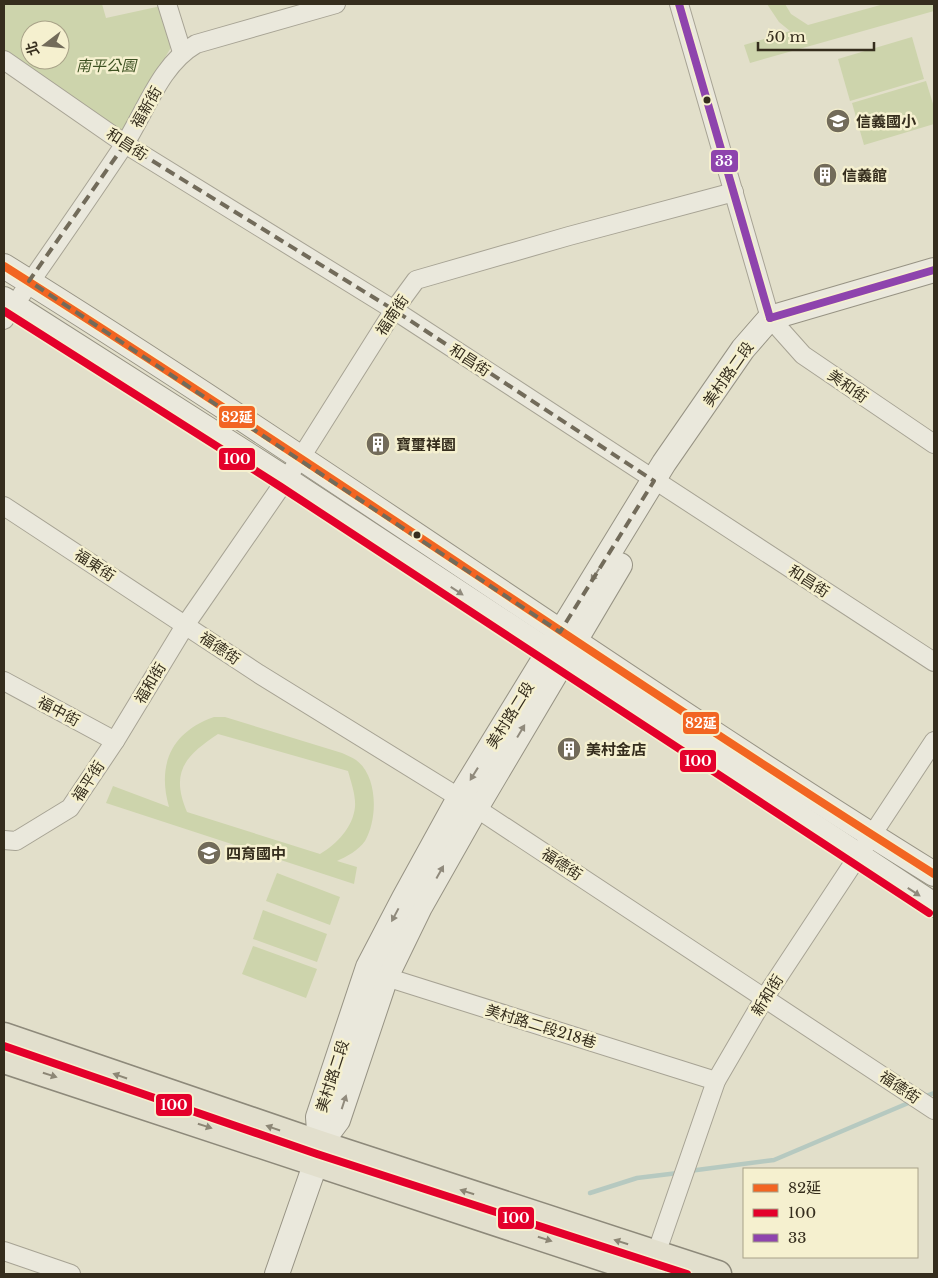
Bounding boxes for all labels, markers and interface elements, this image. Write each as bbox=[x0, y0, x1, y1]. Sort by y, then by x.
north arrow bbox=[20, 20, 70, 70]
scale bar bbox=[758, 20, 874, 52]
text: 50 m bbox=[766, 27, 806, 46]
text: 北 bbox=[22, 39, 43, 58]
park label: 南平公園 bbox=[76, 56, 138, 75]
street label: 福新街 bbox=[127, 83, 165, 131]
unlabelled marker bbox=[702, 95, 712, 105]
school or university icon: 信義國小 bbox=[825, 108, 851, 134]
place label: 信義國小 bbox=[856, 112, 917, 131]
street label: 和昌街 bbox=[103, 124, 151, 164]
line badge: 33 bbox=[710, 149, 739, 173]
text: 33 bbox=[715, 152, 733, 170]
building icon: 信義館 bbox=[812, 162, 838, 188]
place label: 信義館 bbox=[842, 166, 887, 185]
street label: 福南街 bbox=[372, 291, 412, 339]
street label: 美村路二段 bbox=[699, 338, 757, 410]
street label: 和昌街 bbox=[446, 340, 494, 380]
street label: 美和街 bbox=[824, 365, 872, 407]
line badge: 82延 bbox=[218, 405, 256, 429]
text: 82延 bbox=[221, 408, 253, 426]
building icon: 寶璽祥園 bbox=[365, 431, 391, 457]
place label: 寶璽祥園 bbox=[396, 435, 456, 454]
line badge: 100 bbox=[218, 447, 256, 471]
text: 100 bbox=[223, 450, 251, 468]
unlabelled marker bbox=[412, 530, 422, 540]
street label: 福東街 bbox=[71, 545, 119, 585]
street label: 和昌街 bbox=[785, 561, 833, 601]
one-way arrow bbox=[590, 569, 600, 582]
one-way arrow bbox=[450, 586, 463, 596]
street label: 福德街 bbox=[196, 628, 244, 668]
street label: 福和街 bbox=[130, 659, 170, 707]
street label: 美村路二段 bbox=[482, 678, 538, 752]
street label: 福中街 bbox=[35, 692, 83, 730]
line badge: 82延 bbox=[682, 711, 720, 735]
text: 82延 bbox=[685, 714, 717, 732]
one-way arrow bbox=[517, 725, 526, 738]
building icon: 美村金店 bbox=[556, 736, 582, 762]
place label: 美村金店 bbox=[586, 740, 646, 759]
line badge: 100 bbox=[679, 749, 717, 773]
text: 100 bbox=[684, 752, 712, 770]
street label: 福平街 bbox=[68, 757, 108, 805]
one-way arrow bbox=[470, 767, 479, 780]
school or university icon: 四育國中 bbox=[196, 840, 222, 866]
place label: 四育國中 bbox=[226, 844, 286, 863]
street label: 福德街 bbox=[538, 844, 586, 884]
one-way arrow bbox=[436, 865, 444, 879]
one-way arrow bbox=[908, 887, 921, 896]
one-way arrow bbox=[390, 909, 399, 922]
street label: 新和街 bbox=[747, 971, 787, 1019]
street label: 美村路二段218巷 bbox=[483, 1000, 599, 1052]
street label: 美村路二段 bbox=[311, 1037, 353, 1115]
street label: 福德街 bbox=[876, 1067, 924, 1107]
one-way arrow bbox=[112, 1071, 127, 1079]
one-way arrow bbox=[43, 1072, 58, 1080]
line badge: 100 bbox=[155, 1093, 193, 1117]
one-way arrow bbox=[341, 1095, 348, 1110]
text: 100 bbox=[160, 1096, 188, 1114]
one-way arrow bbox=[197, 1122, 212, 1130]
one-way arrow bbox=[266, 1124, 281, 1131]
legend bbox=[743, 1168, 918, 1258]
text: 82延 bbox=[788, 1178, 821, 1197]
one-way arrow bbox=[459, 1188, 474, 1196]
text: 100 bbox=[788, 1203, 816, 1222]
line badge: 100 bbox=[497, 1206, 535, 1230]
text: 100 bbox=[502, 1209, 530, 1227]
text: 33 bbox=[788, 1228, 806, 1247]
one-way arrow bbox=[538, 1235, 553, 1243]
one-way arrow bbox=[614, 1238, 629, 1246]

